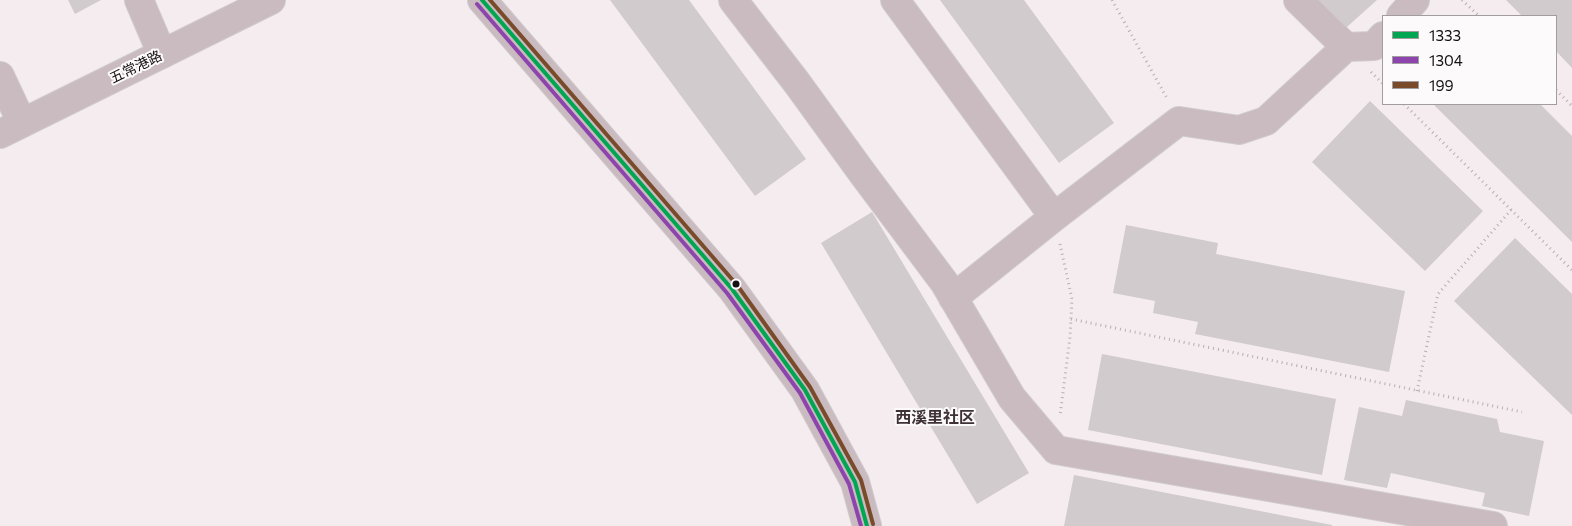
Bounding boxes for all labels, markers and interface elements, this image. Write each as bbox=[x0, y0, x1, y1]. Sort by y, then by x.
legend bbox=[1382, 15, 1557, 105]
text: 1333 bbox=[1429, 26, 1461, 44]
street label: 五常港路 bbox=[107, 47, 165, 87]
text: 1304 bbox=[1429, 51, 1463, 69]
text: 199 bbox=[1429, 76, 1454, 94]
unlabelled marker bbox=[731, 279, 741, 289]
district label: 西溪里社区 bbox=[895, 408, 975, 428]

